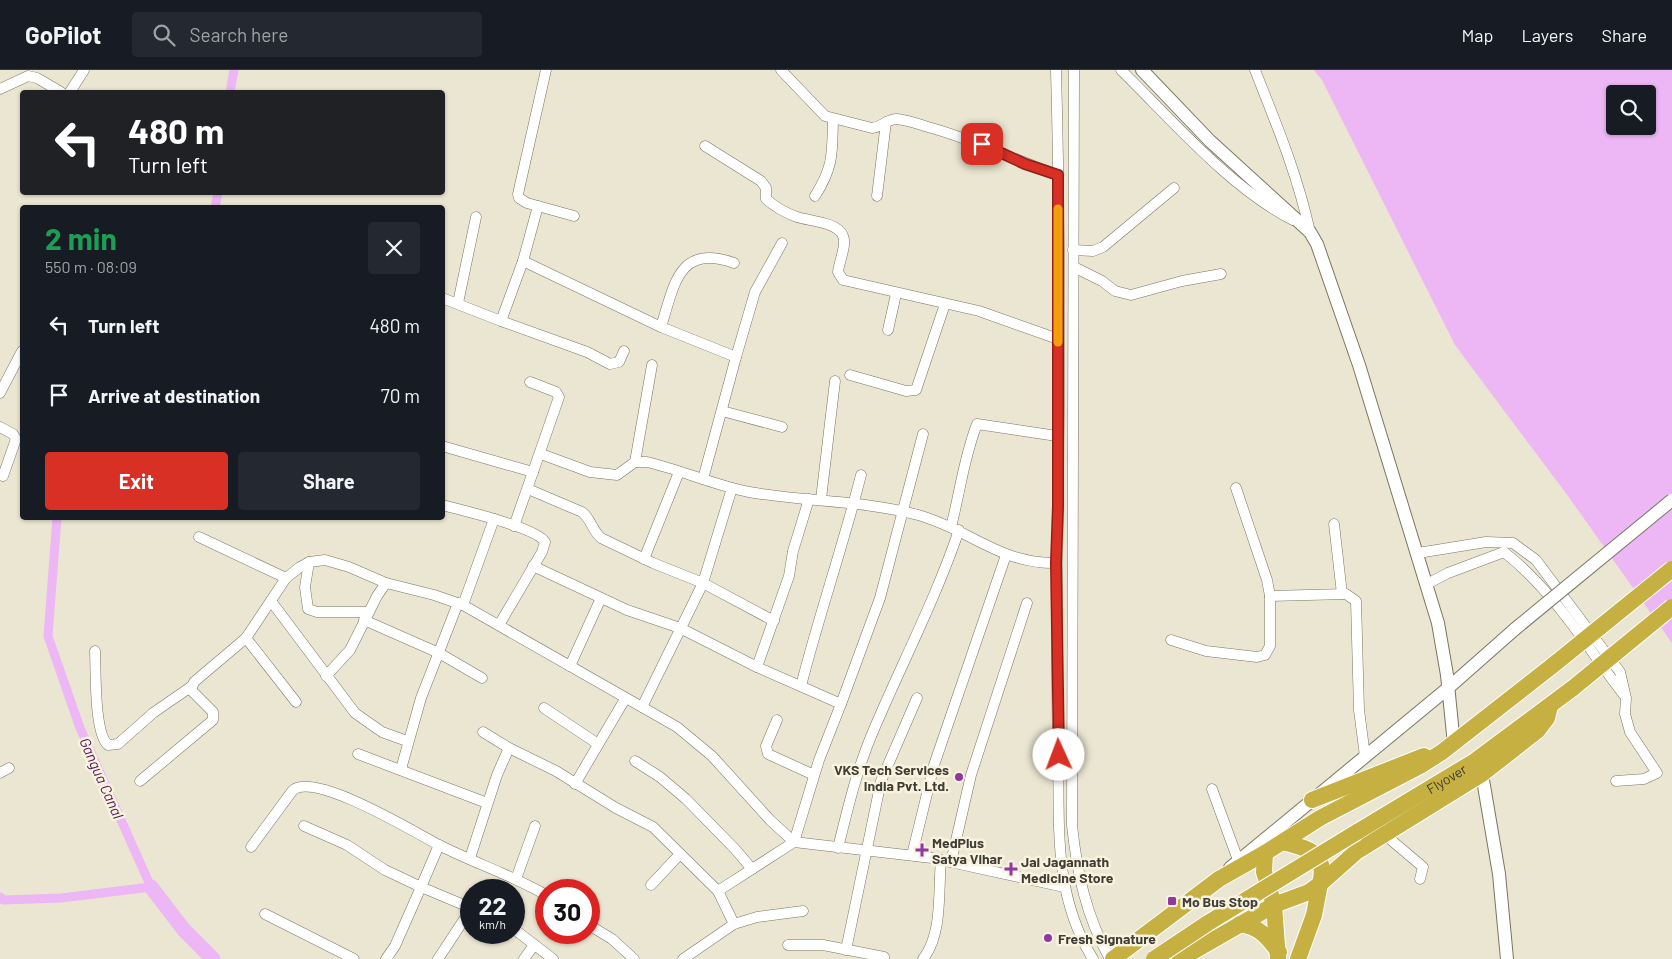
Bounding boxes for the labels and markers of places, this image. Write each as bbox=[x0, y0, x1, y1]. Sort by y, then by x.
pin bbox=[961, 123, 1003, 165]
place label: VKS Tech Services India Pvt. Ltd. bbox=[834, 761, 949, 794]
marker: VKS Tech Services India Pvt. Ltd. bbox=[953, 771, 965, 783]
place label: MedPlus Satya Vihar bbox=[932, 834, 1003, 867]
marker: MedPlus Satya Vihar bbox=[916, 844, 928, 856]
place label: Jai Jagannath Medicine Store bbox=[1021, 853, 1114, 886]
marker: Jai Jagannath Medicine Store bbox=[1005, 863, 1017, 875]
place label: Mo Bus Stop bbox=[1182, 893, 1258, 910]
marker: Mo Bus Stop bbox=[1166, 895, 1178, 907]
place label: Fresh Signature bbox=[1058, 930, 1156, 947]
marker: Fresh Signature bbox=[1042, 932, 1054, 944]

